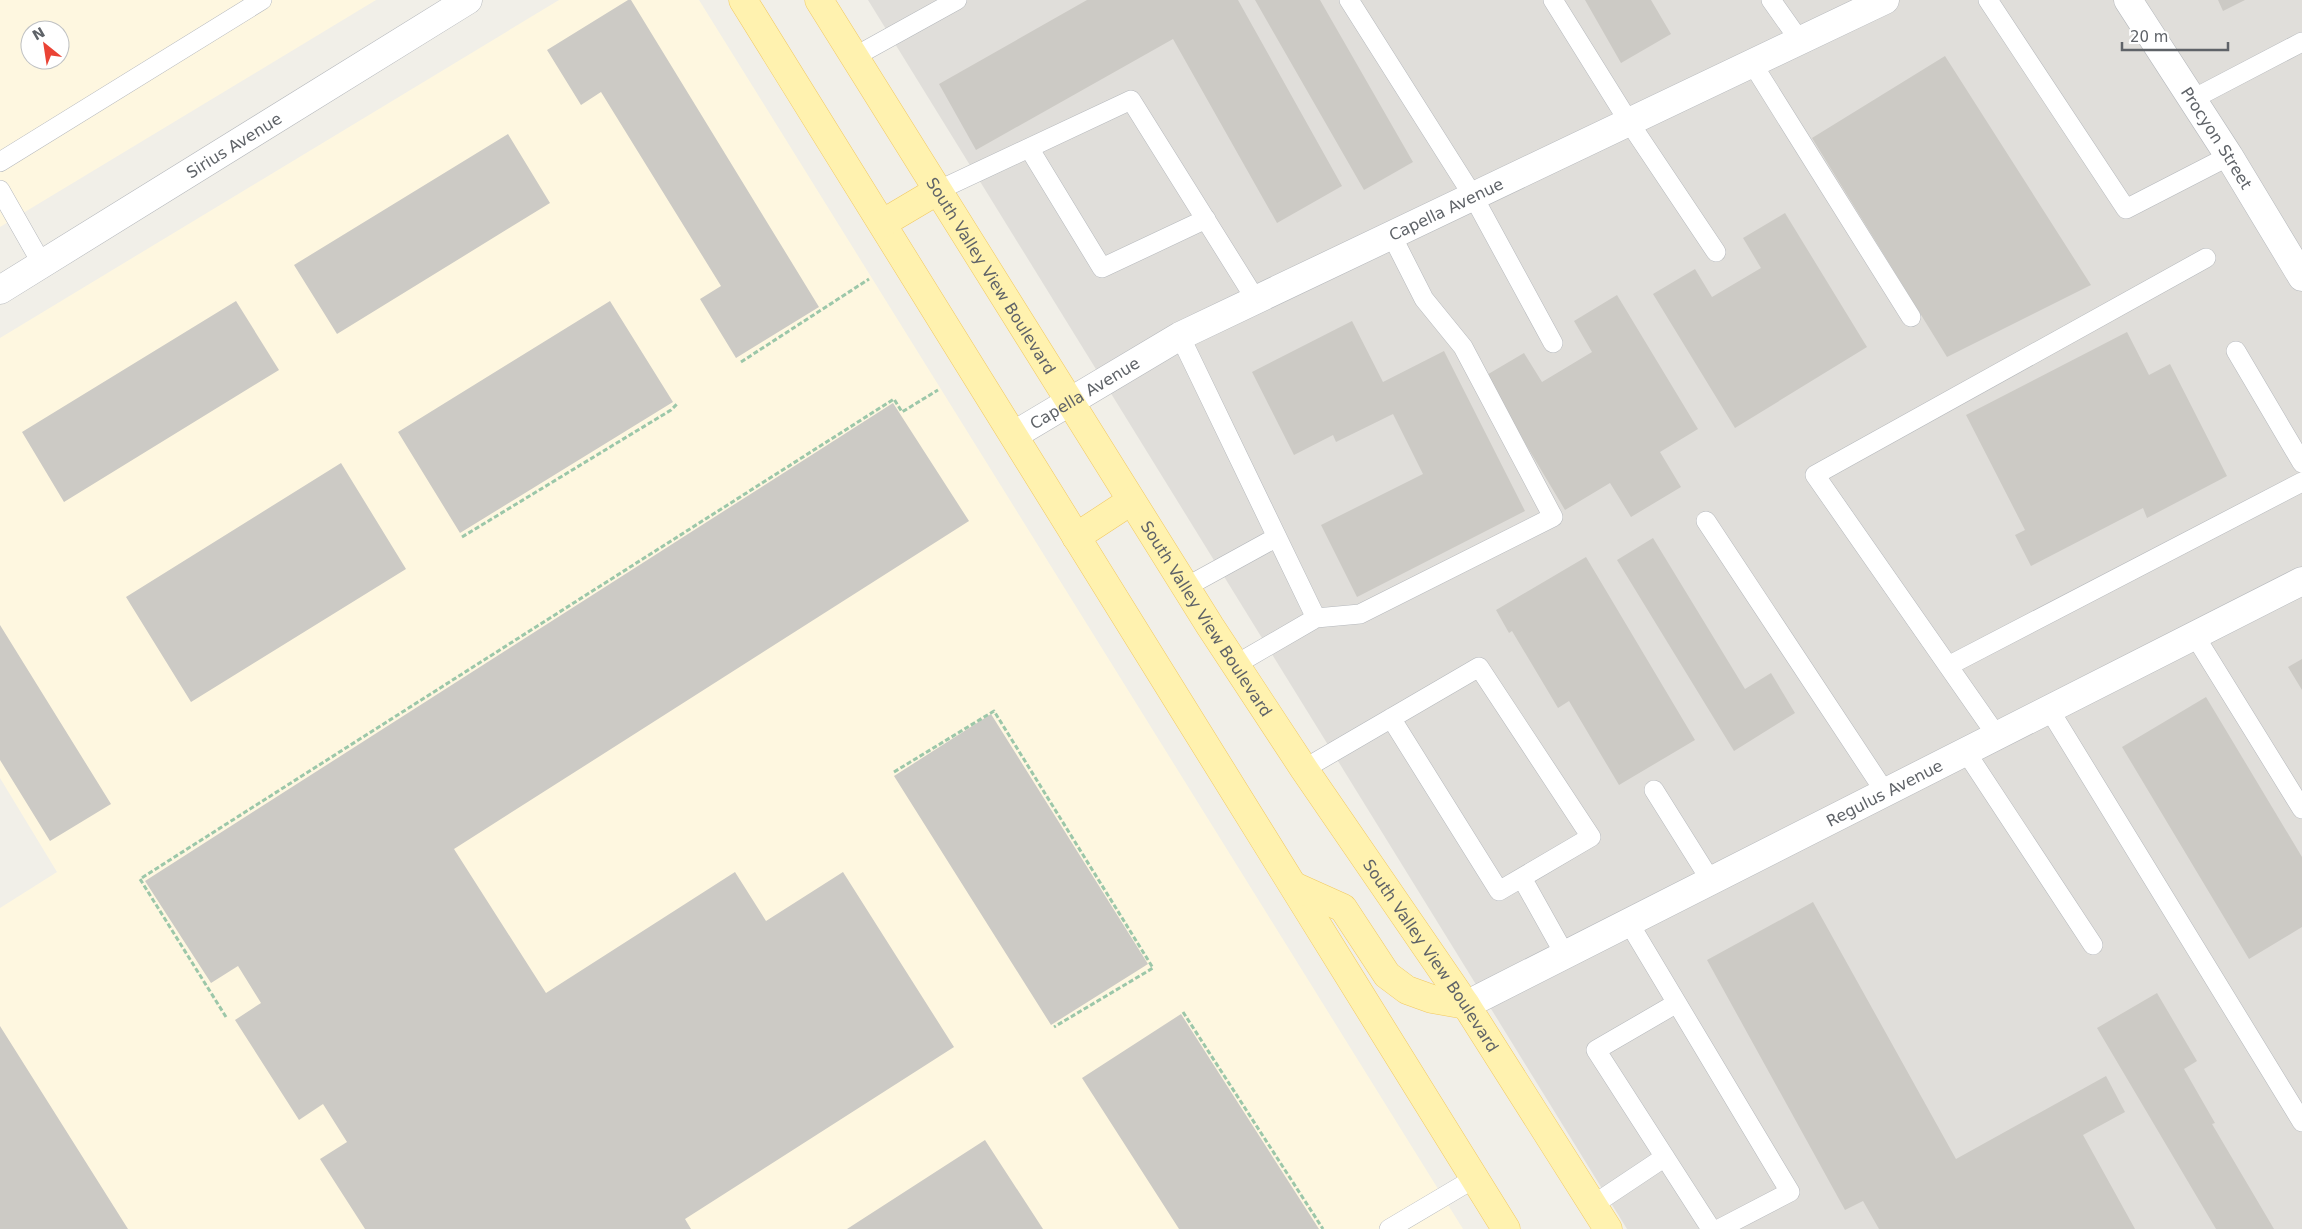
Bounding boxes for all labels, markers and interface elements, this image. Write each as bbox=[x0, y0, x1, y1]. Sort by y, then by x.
north arrow bbox=[20, 20, 70, 70]
scale bar bbox=[2122, 20, 2228, 52]
text: N bbox=[29, 24, 48, 44]
text: 20 m bbox=[2130, 28, 2168, 46]
street label: Procyon Street bbox=[2177, 83, 2256, 192]
street label: Sirius Avenue bbox=[183, 108, 285, 182]
street label: South Valley View Boulevard bbox=[923, 174, 1060, 378]
street label: Capella Avenue bbox=[1386, 174, 1506, 245]
street label: Capella Avenue bbox=[1026, 353, 1143, 433]
street label: South Valley View Boulevard bbox=[1137, 517, 1276, 720]
street label: Regulus Avenue bbox=[1823, 755, 1946, 830]
street label: South Valley View Boulevard bbox=[1359, 856, 1503, 1056]

